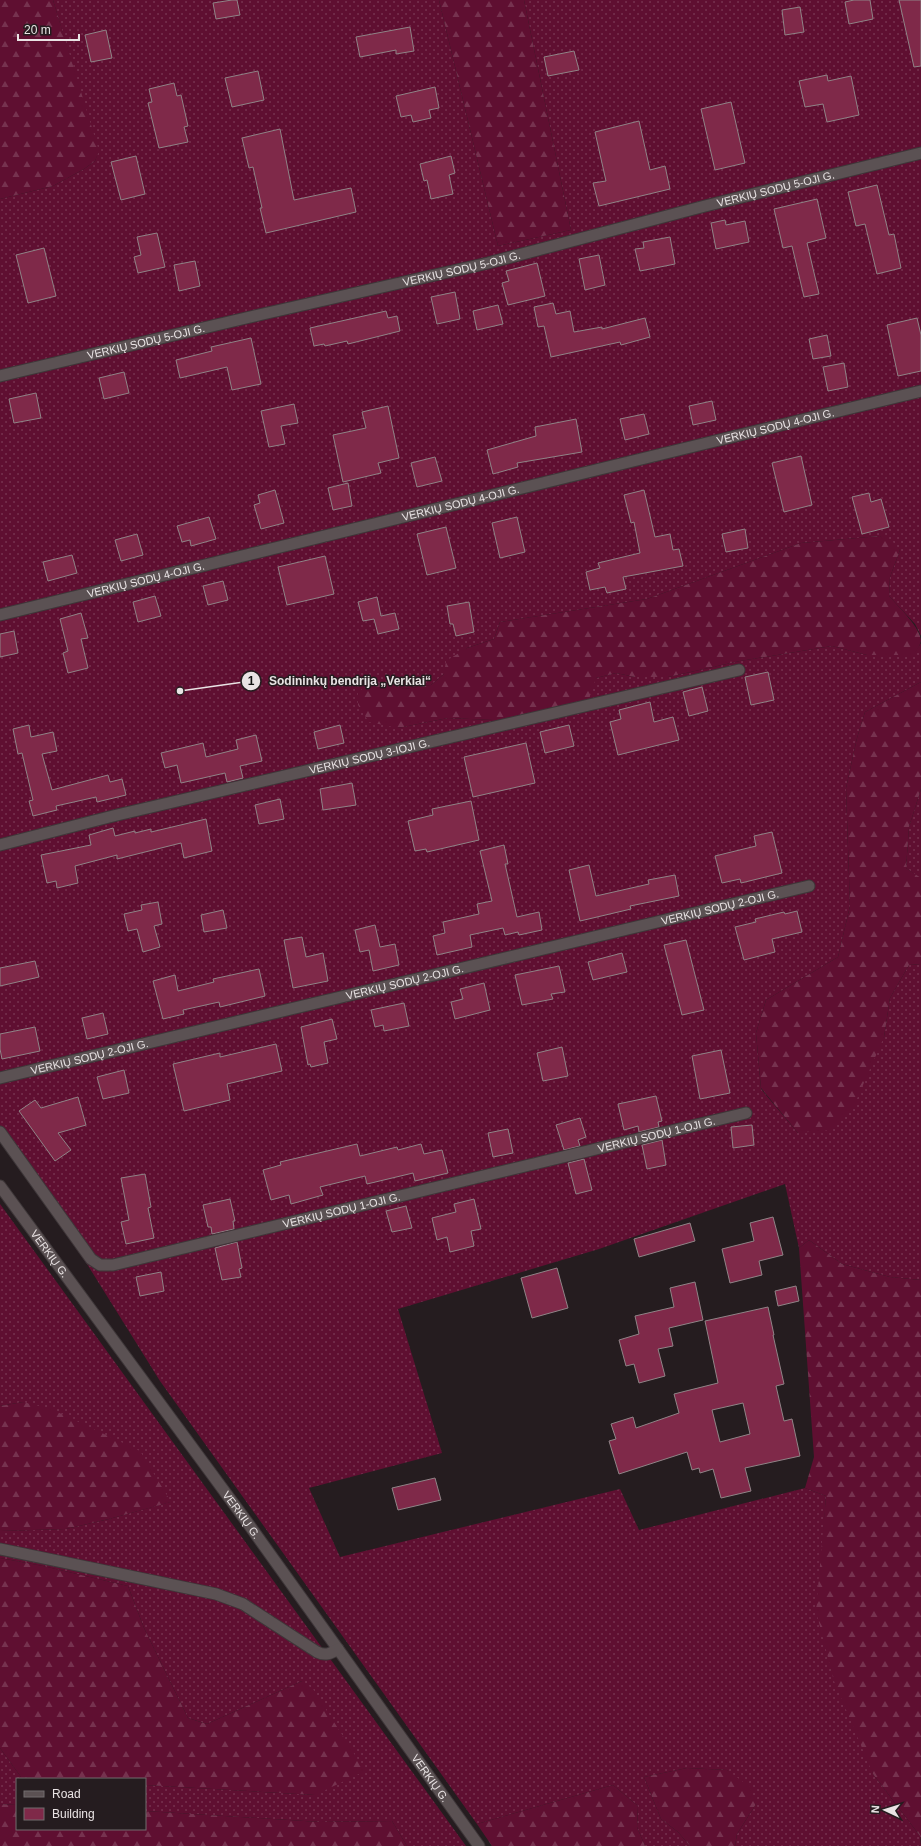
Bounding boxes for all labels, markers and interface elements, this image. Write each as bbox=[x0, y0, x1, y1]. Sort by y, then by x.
scale bar bbox=[18, 16, 79, 42]
text: 20 m bbox=[24, 23, 51, 37]
street label: VERKIŲ SODŲ 5-OJI G. bbox=[716, 168, 836, 209]
street label: VERKIŲ SODŲ 5-OJI G. bbox=[402, 249, 522, 288]
street label: VERKIŲ SODŲ 5-OJI G. bbox=[86, 322, 206, 361]
street label: VERKIŲ SODŲ 4-OJI G. bbox=[715, 406, 835, 446]
street label: VERKIŲ SODŲ 4-OJI G. bbox=[401, 483, 521, 523]
street label: VERKIŲ SODŲ 4-OJI G. bbox=[86, 559, 206, 600]
callout: Sodininkų bendrija „Verkiai“ bbox=[241, 669, 439, 693]
text: 1 bbox=[248, 674, 255, 688]
text: Sodininkų bendrija „Verkiai“ bbox=[269, 674, 431, 688]
street label: VERKIŲ SODŲ 3-IOJI G. bbox=[308, 736, 431, 776]
street label: VERKIŲ SODŲ 2-OJI G. bbox=[660, 887, 780, 927]
street label: VERKIŲ SODŲ 2-OJI G. bbox=[345, 962, 465, 1002]
street label: VERKIŲ SODŲ 2-OJI G. bbox=[29, 1037, 150, 1077]
street label: VERKIŲ SODŲ 1-OJI G. bbox=[596, 1115, 717, 1154]
street label: VERKIŲ SODŲ 1-OJI G. bbox=[281, 1190, 401, 1230]
street label: VERKIŲ G. bbox=[28, 1228, 71, 1280]
street label: VERKIŲ G. bbox=[220, 1489, 263, 1541]
street label: VERKIŲ G. bbox=[409, 1752, 451, 1804]
legend bbox=[16, 1778, 146, 1830]
text: Road bbox=[52, 1787, 81, 1801]
north arrow bbox=[865, 1790, 905, 1830]
text: N bbox=[869, 1805, 881, 1814]
text: Building bbox=[52, 1807, 95, 1821]

